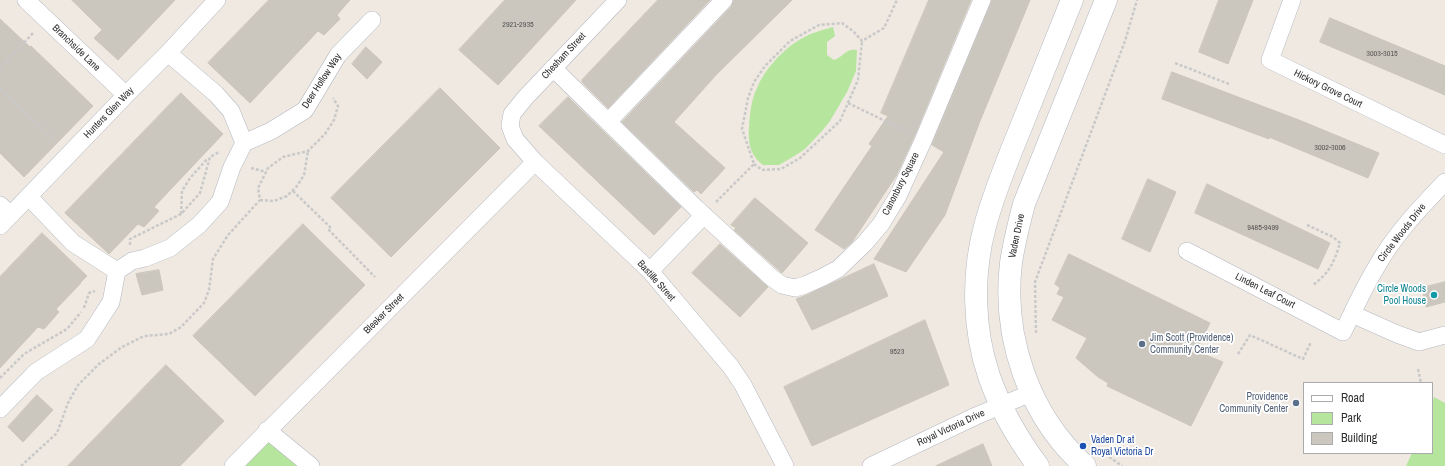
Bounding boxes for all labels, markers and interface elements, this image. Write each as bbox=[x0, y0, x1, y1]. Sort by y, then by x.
house number: 2921-2935 bbox=[502, 20, 534, 30]
street label: Branchside Lane bbox=[50, 22, 102, 74]
street label: Chesham Street bbox=[539, 30, 589, 82]
house number: 3003-3015 bbox=[1366, 49, 1398, 59]
street label: Deer Hollow Way bbox=[300, 51, 344, 111]
street label: Hickory Grove Court bbox=[1292, 67, 1364, 111]
street label: Hunters Glen Way bbox=[82, 85, 136, 141]
house number: 3002-3006 bbox=[1314, 143, 1346, 153]
street label: Canonbury Square bbox=[880, 151, 922, 217]
street label: Circle Woods Drive bbox=[1375, 201, 1429, 265]
street label: Vaden Drive bbox=[1006, 213, 1028, 259]
house number: 9485-9499 bbox=[1247, 223, 1279, 233]
street label: Bastille Street bbox=[634, 258, 678, 304]
street label: Linden Leaf Court bbox=[1233, 271, 1297, 311]
place label: Circle Woods Pool House bbox=[1377, 283, 1426, 306]
marker: Circle Woods Pool House bbox=[1429, 290, 1439, 300]
street label: Bleeker Street bbox=[361, 291, 407, 337]
place label: Jim Scott (Providence) Community Center bbox=[1150, 332, 1233, 356]
marker: Jim Scott (Providence) Community Center bbox=[1137, 339, 1147, 349]
house number: 9523 bbox=[890, 347, 904, 357]
legend bbox=[1303, 382, 1433, 454]
text: Road bbox=[1341, 390, 1365, 406]
place label: Providence Community Center bbox=[1219, 391, 1288, 414]
marker: Providence Community Center bbox=[1291, 398, 1301, 408]
street label: Royal Victoria Drive bbox=[915, 407, 987, 449]
text: Park bbox=[1341, 410, 1361, 426]
text: Building bbox=[1341, 430, 1377, 446]
place label: Vaden Dr at Royal Victoria Dr bbox=[1091, 434, 1153, 458]
marker: Vaden Dr at Royal Victoria Dr bbox=[1078, 441, 1088, 451]

